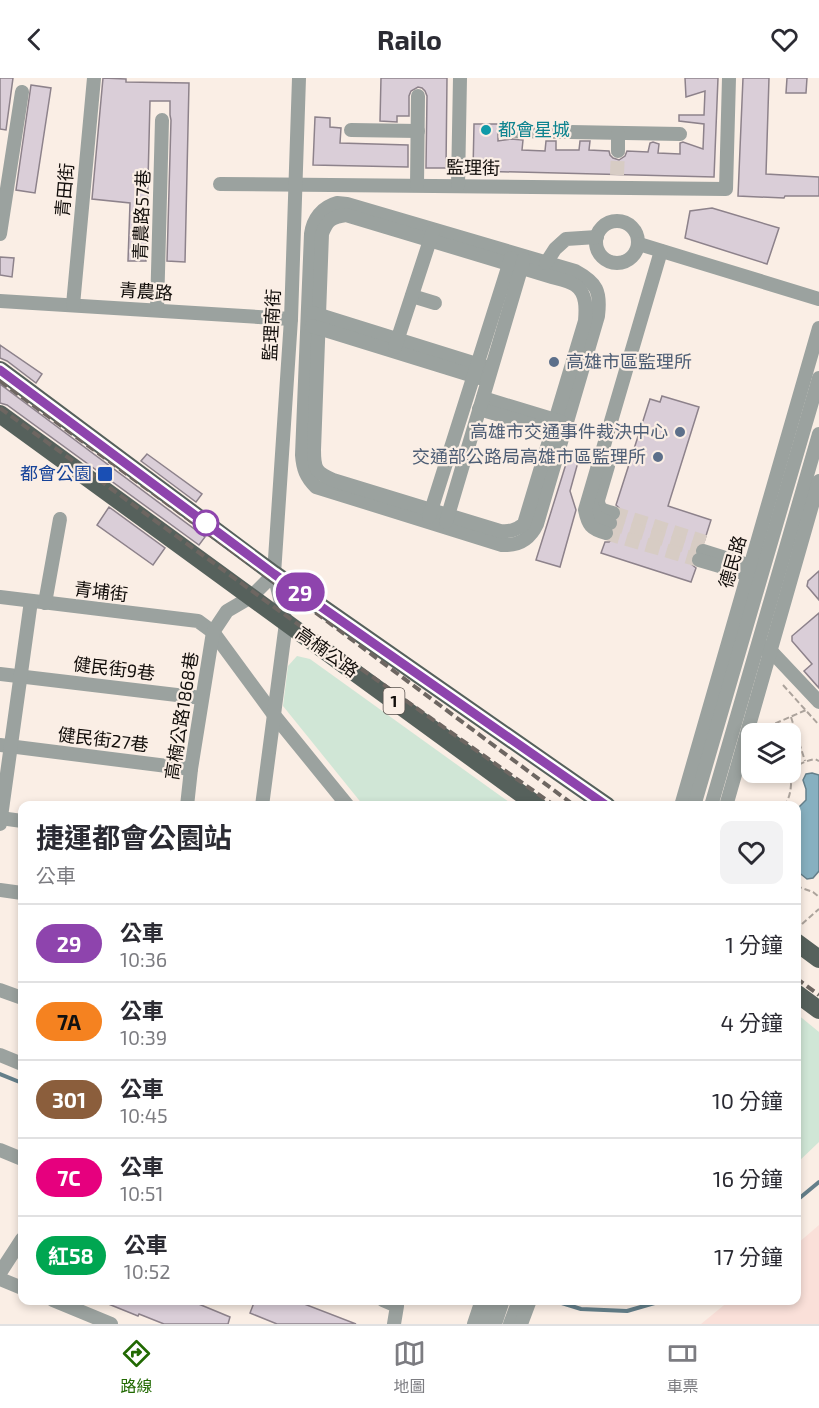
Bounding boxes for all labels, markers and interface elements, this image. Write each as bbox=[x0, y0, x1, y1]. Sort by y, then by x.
icon: back bbox=[18, 23, 51, 56]
text: Railo bbox=[377, 23, 442, 55]
icon: heart bbox=[768, 23, 801, 56]
place label: 都會星城 bbox=[498, 118, 570, 140]
marker: 都會星城 bbox=[479, 123, 493, 137]
street label: 監理街 bbox=[446, 156, 500, 178]
street label: 青田街 bbox=[51, 162, 77, 218]
street label: 青農路57巷 bbox=[128, 169, 154, 261]
street label: 青農路 bbox=[118, 278, 174, 304]
street label: 監理南街 bbox=[258, 288, 284, 361]
place label: 高雄市區監理所 bbox=[566, 350, 692, 372]
marker: 高雄市區監理所 bbox=[547, 355, 561, 369]
place label: 高雄市交通事件裁決中心 bbox=[470, 420, 668, 442]
marker: 高雄市交通事件裁決中心 bbox=[673, 425, 687, 439]
place label: 交通部公路局高雄市區監理所 bbox=[412, 445, 646, 467]
marker: 交通部公路局高雄市區監理所 bbox=[651, 450, 665, 464]
place label: 都會公園 bbox=[20, 462, 92, 484]
marker: 都會公園 bbox=[96, 465, 114, 483]
unlabelled marker bbox=[193, 510, 219, 536]
street label: 德民路 bbox=[714, 533, 750, 591]
line badge: 29 bbox=[273, 572, 327, 612]
street label: 青埔街 bbox=[73, 577, 129, 605]
text: 29 bbox=[288, 580, 312, 605]
street label: 高楠公路 bbox=[292, 621, 363, 681]
street label: 高楠公路1868巷 bbox=[160, 650, 202, 781]
street label: 健民街9巷 bbox=[72, 652, 156, 684]
road number: 1 bbox=[384, 688, 404, 714]
street label: 健民街27巷 bbox=[56, 723, 150, 755]
map controls bbox=[741, 723, 801, 783]
button: layers bbox=[741, 723, 801, 783]
text: 捷運都會公園站 bbox=[36, 820, 232, 854]
button: heart bbox=[720, 821, 783, 884]
text: 公車 bbox=[36, 863, 76, 887]
text: 公車 bbox=[120, 919, 164, 945]
text: 29 bbox=[57, 931, 81, 956]
text: 1 分鐘 bbox=[725, 931, 783, 957]
text: 10:36 bbox=[120, 947, 167, 971]
text: 公車 bbox=[120, 997, 164, 1023]
text: 7A bbox=[57, 1009, 81, 1034]
text: 4 分鐘 bbox=[721, 1009, 783, 1035]
text: 10:39 bbox=[120, 1025, 167, 1049]
text: 公車 bbox=[120, 1075, 164, 1101]
text: 301 bbox=[52, 1087, 86, 1112]
text: 10 分鐘 bbox=[712, 1087, 783, 1113]
text: 10:45 bbox=[120, 1103, 168, 1127]
text: 公車 bbox=[120, 1153, 164, 1179]
text: 7C bbox=[57, 1165, 81, 1190]
text: 16 分鐘 bbox=[713, 1165, 783, 1191]
text: 10:51 bbox=[120, 1181, 163, 1205]
text: 公車 bbox=[124, 1231, 168, 1257]
text: 紅58 bbox=[48, 1243, 94, 1268]
text: 17 分鐘 bbox=[714, 1243, 783, 1269]
text: 10:52 bbox=[124, 1259, 170, 1283]
tab: 路線 bbox=[120, 1337, 153, 1397]
tab: 地圖 bbox=[393, 1337, 426, 1397]
tab: 車票 bbox=[666, 1337, 699, 1397]

